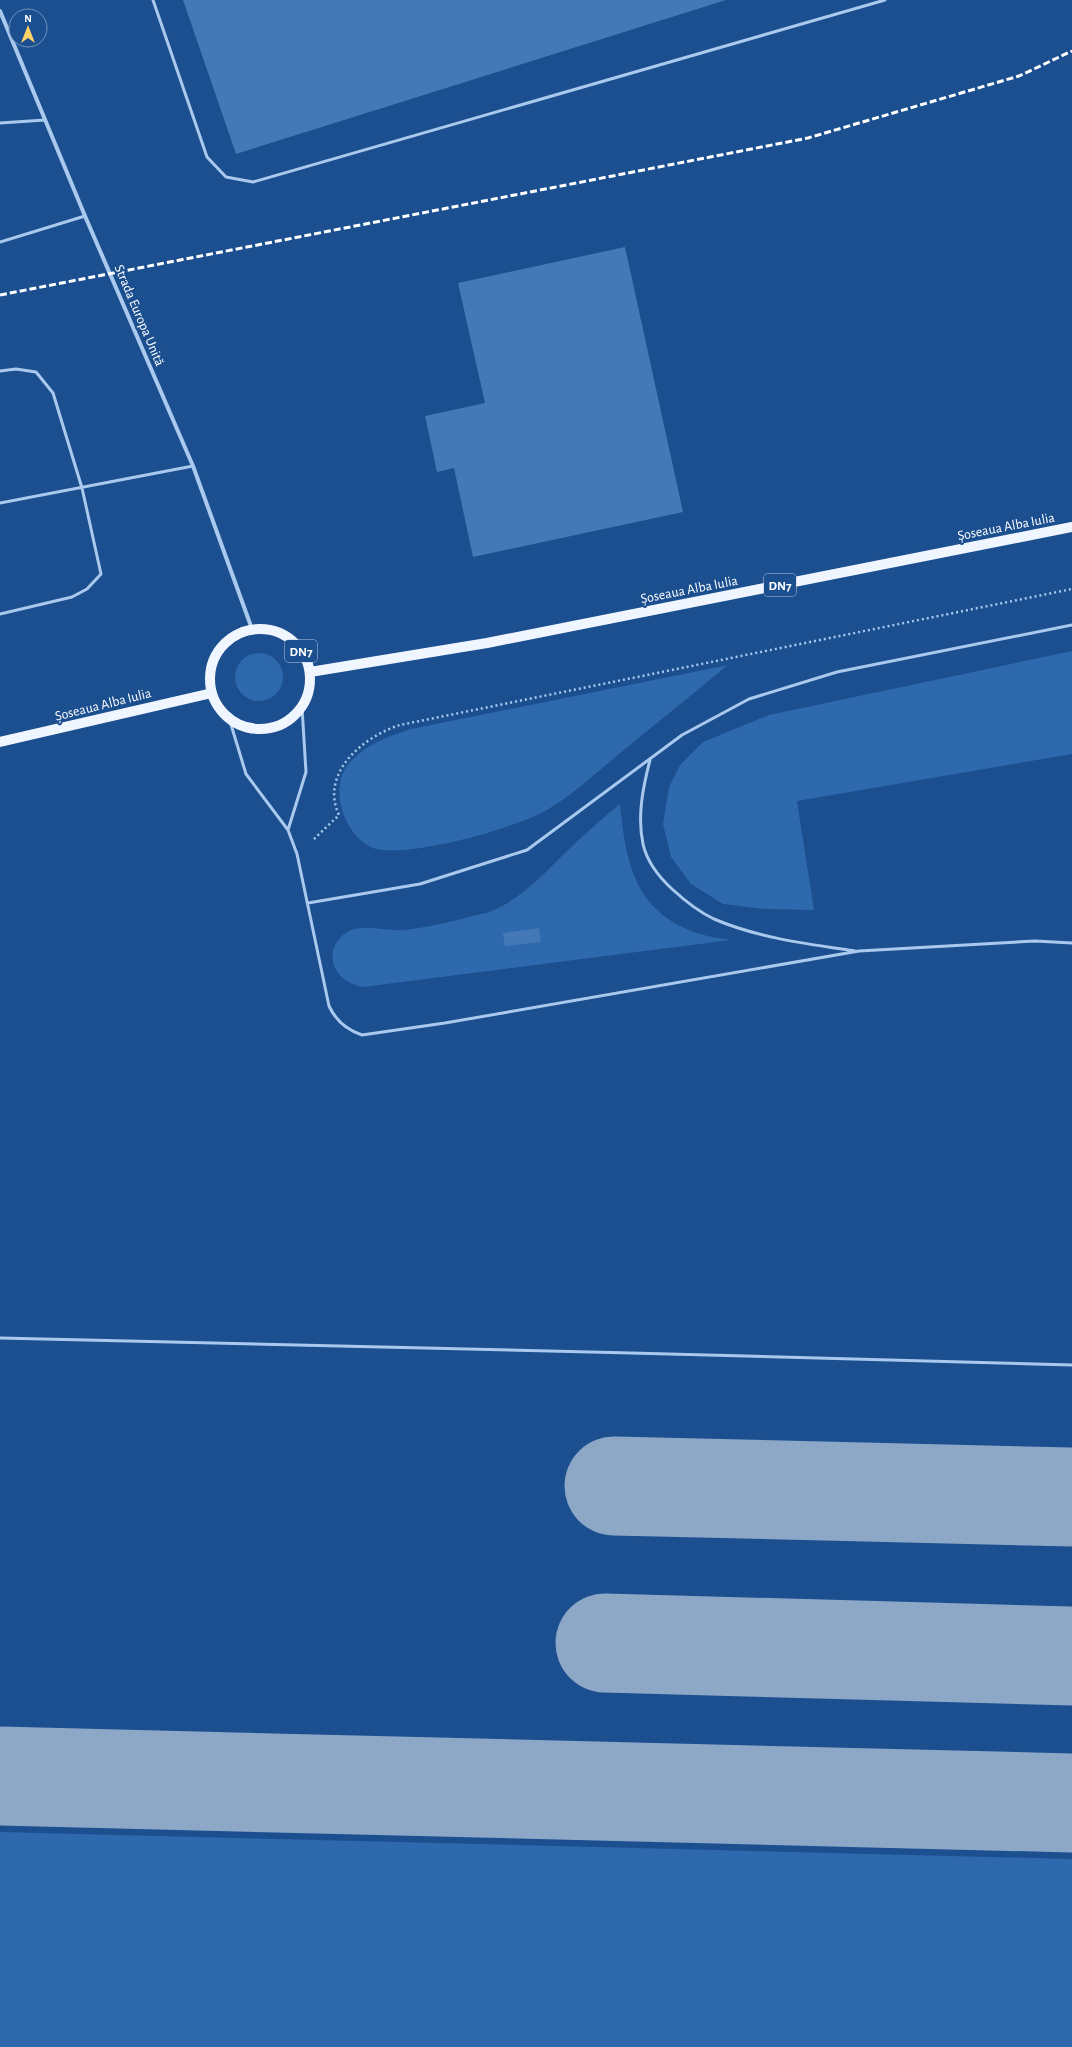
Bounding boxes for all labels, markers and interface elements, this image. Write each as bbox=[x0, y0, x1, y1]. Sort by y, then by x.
north arrow bbox=[8, 8, 48, 48]
text: N bbox=[24, 13, 32, 24]
street label: Strada Europa Unită bbox=[111, 263, 167, 369]
street label: Șoseaua Alba Iulia bbox=[956, 511, 1057, 544]
street label: Șoseaua Alba Iulia bbox=[639, 574, 740, 607]
road number: DN7 bbox=[764, 574, 796, 596]
road number: DN7 bbox=[285, 640, 317, 662]
street label: Șoseaua Alba Iulia bbox=[54, 686, 154, 725]

